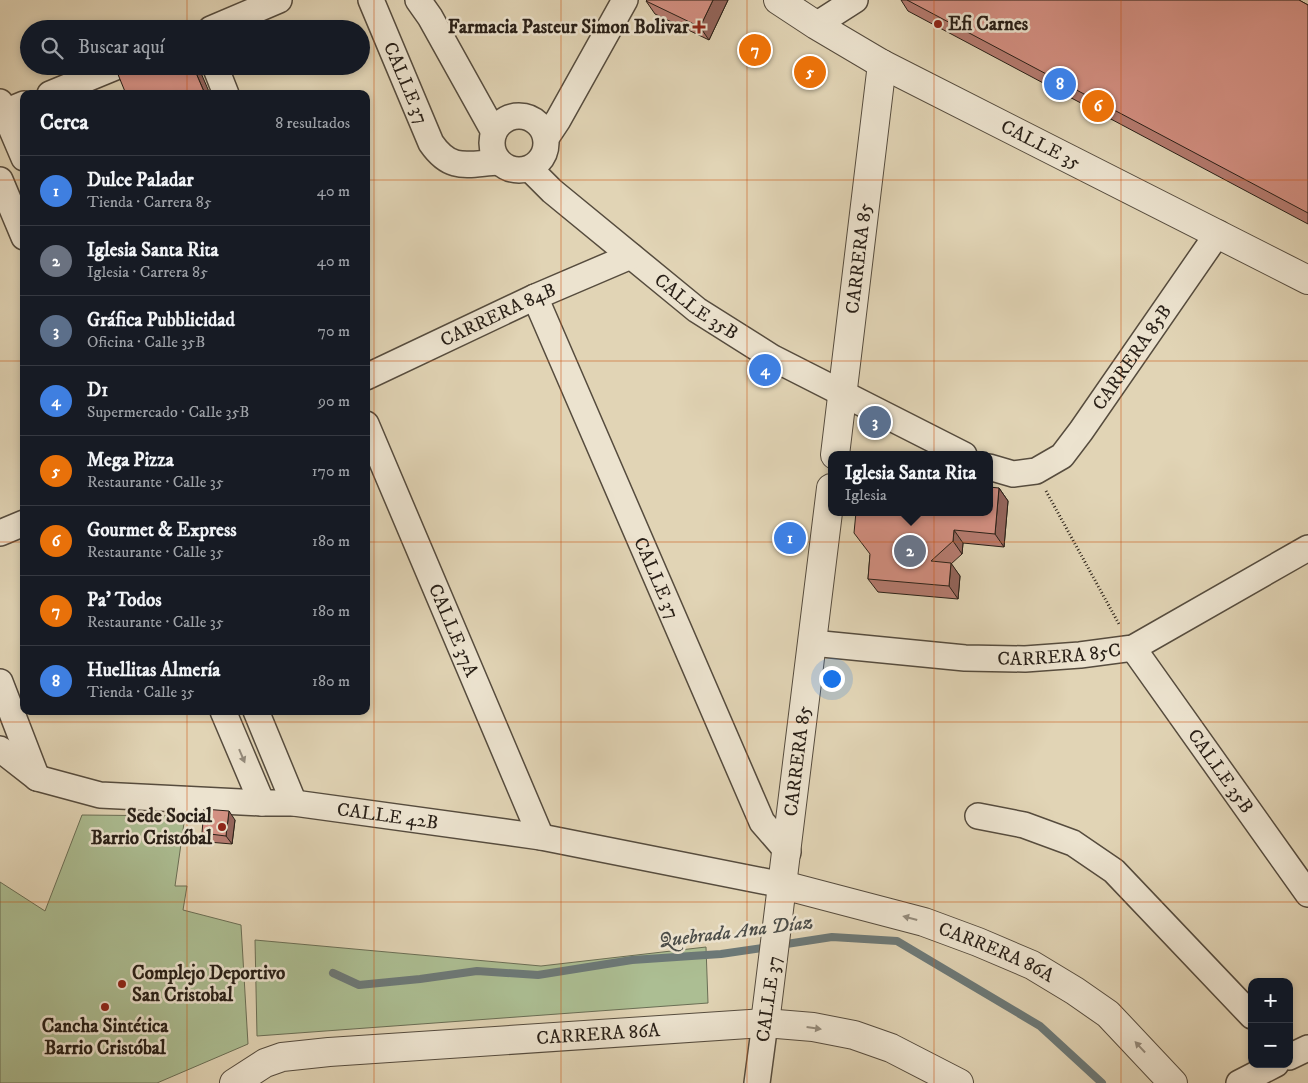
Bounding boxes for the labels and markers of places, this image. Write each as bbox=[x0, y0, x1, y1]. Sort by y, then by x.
place label: Efi Carnes bbox=[948, 13, 1029, 36]
place label: Farmacia Pasteur Simon Bolivar bbox=[448, 16, 690, 39]
marker: Efi Carnes bbox=[932, 18, 944, 30]
marker: Farmacia Pasteur Simon Bolivar bbox=[693, 21, 705, 33]
pin: 7 bbox=[739, 31, 771, 69]
pin: 5 bbox=[794, 53, 826, 91]
pin: 8 bbox=[1044, 65, 1076, 103]
pin: 6 bbox=[1082, 87, 1114, 125]
pin: 4 bbox=[749, 351, 781, 389]
pin: 3 bbox=[859, 403, 891, 441]
pin: 1 bbox=[774, 519, 806, 557]
pin: 2 bbox=[894, 532, 926, 570]
place label: Sede Social Barrio Cristóbal bbox=[91, 805, 212, 850]
marker: Sede Social Barrio Cristóbal bbox=[216, 821, 228, 833]
place label: Complejo Deportivo San Cristobal bbox=[132, 962, 285, 1007]
marker: Complejo Deportivo San Cristobal bbox=[116, 978, 128, 990]
marker: Cancha Sintética Barrio Cristóbal bbox=[99, 1001, 111, 1013]
place label: Cancha Sintética Barrio Cristóbal bbox=[42, 1015, 169, 1060]

